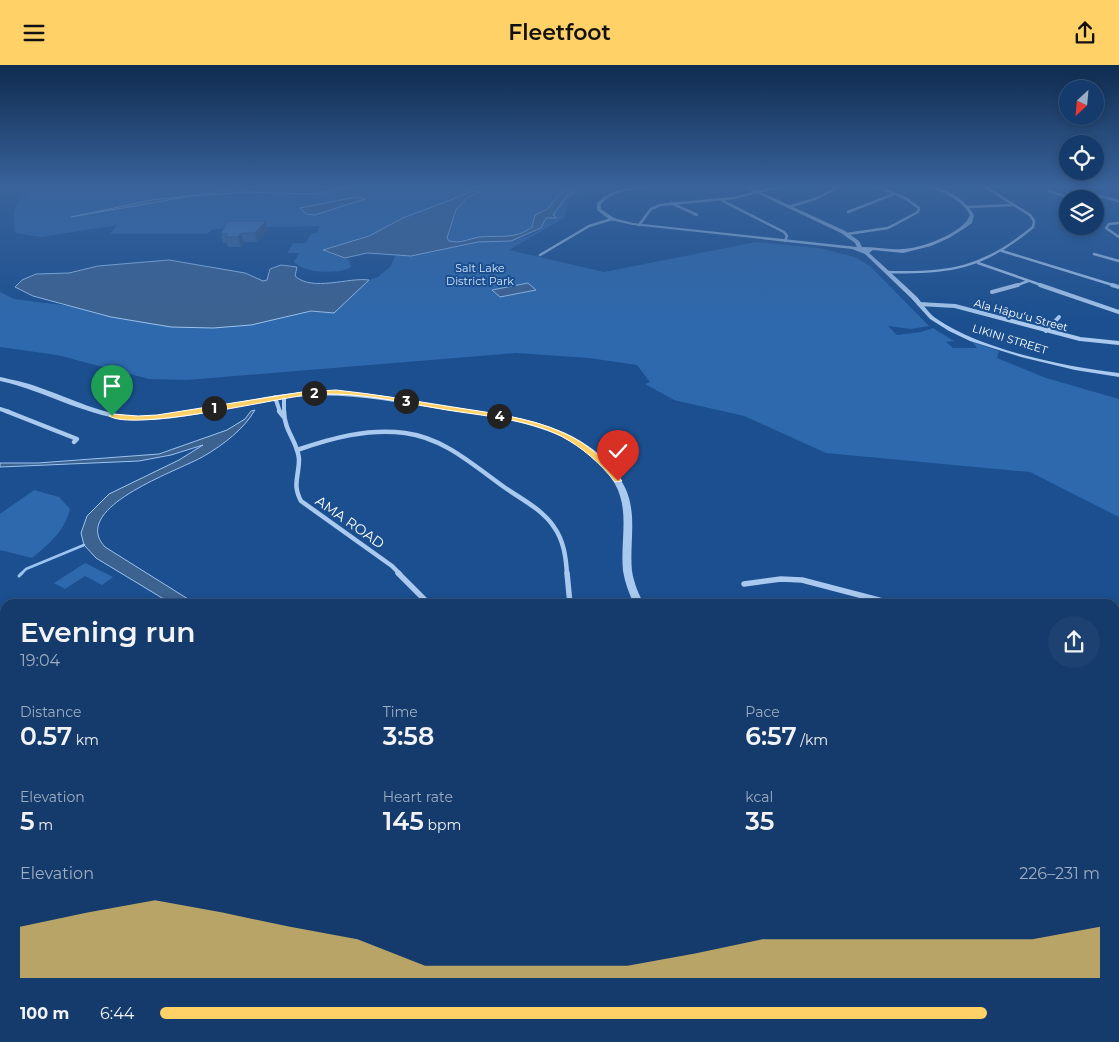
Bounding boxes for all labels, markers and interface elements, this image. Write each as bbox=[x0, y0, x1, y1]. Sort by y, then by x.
icon: menu bbox=[20, 19, 48, 47]
text: Fleetfoot bbox=[508, 19, 611, 46]
icon: share bbox=[1071, 19, 1099, 47]
north arrow bbox=[1059, 80, 1104, 125]
map controls bbox=[1059, 80, 1104, 235]
button: locate bbox=[1059, 135, 1104, 180]
button: layers bbox=[1059, 190, 1104, 235]
park label: Salt Lake District Park bbox=[446, 261, 514, 288]
street label: Ala Hāpuʻu Street bbox=[972, 296, 1070, 334]
street label: LIKINI STREET bbox=[971, 321, 1050, 357]
pin bbox=[91, 365, 133, 416]
icon: arrive bbox=[98, 372, 126, 400]
pin: 2 bbox=[302, 381, 326, 405]
text: 2 bbox=[310, 384, 319, 402]
pin: 3 bbox=[394, 389, 418, 413]
text: 3 bbox=[402, 392, 411, 410]
pin: 1 bbox=[202, 395, 226, 421]
text: 1 bbox=[212, 399, 217, 417]
pin: 4 bbox=[486, 403, 512, 429]
text: 4 bbox=[495, 407, 504, 425]
pin bbox=[597, 430, 639, 481]
icon: check bbox=[604, 437, 632, 465]
street label: AMA ROAD bbox=[312, 492, 388, 552]
text: Evening run bbox=[20, 615, 195, 649]
button: share bbox=[1048, 616, 1100, 668]
text: 19:04 bbox=[20, 651, 60, 670]
text: Distance bbox=[20, 703, 82, 721]
text: Time bbox=[383, 703, 418, 721]
text: Pace bbox=[745, 703, 780, 721]
text: 0.57 bbox=[20, 721, 72, 751]
text: 3:58 bbox=[383, 721, 434, 751]
text: 6:57 bbox=[745, 721, 797, 751]
text: km bbox=[72, 731, 99, 749]
text: /km bbox=[797, 731, 828, 749]
text: Elevation bbox=[20, 788, 85, 806]
text: Heart rate bbox=[383, 788, 453, 806]
text: kcal bbox=[745, 788, 773, 806]
text: 5 bbox=[20, 806, 35, 836]
text: 145 bbox=[383, 806, 424, 836]
text: 35 bbox=[745, 806, 774, 836]
text: m bbox=[35, 816, 53, 834]
text: bpm bbox=[424, 816, 461, 834]
text: Elevation bbox=[20, 864, 94, 883]
text: 226–231 m bbox=[1019, 864, 1100, 883]
text: 100 m bbox=[20, 1004, 69, 1023]
text: 6:44 bbox=[100, 1004, 134, 1023]

